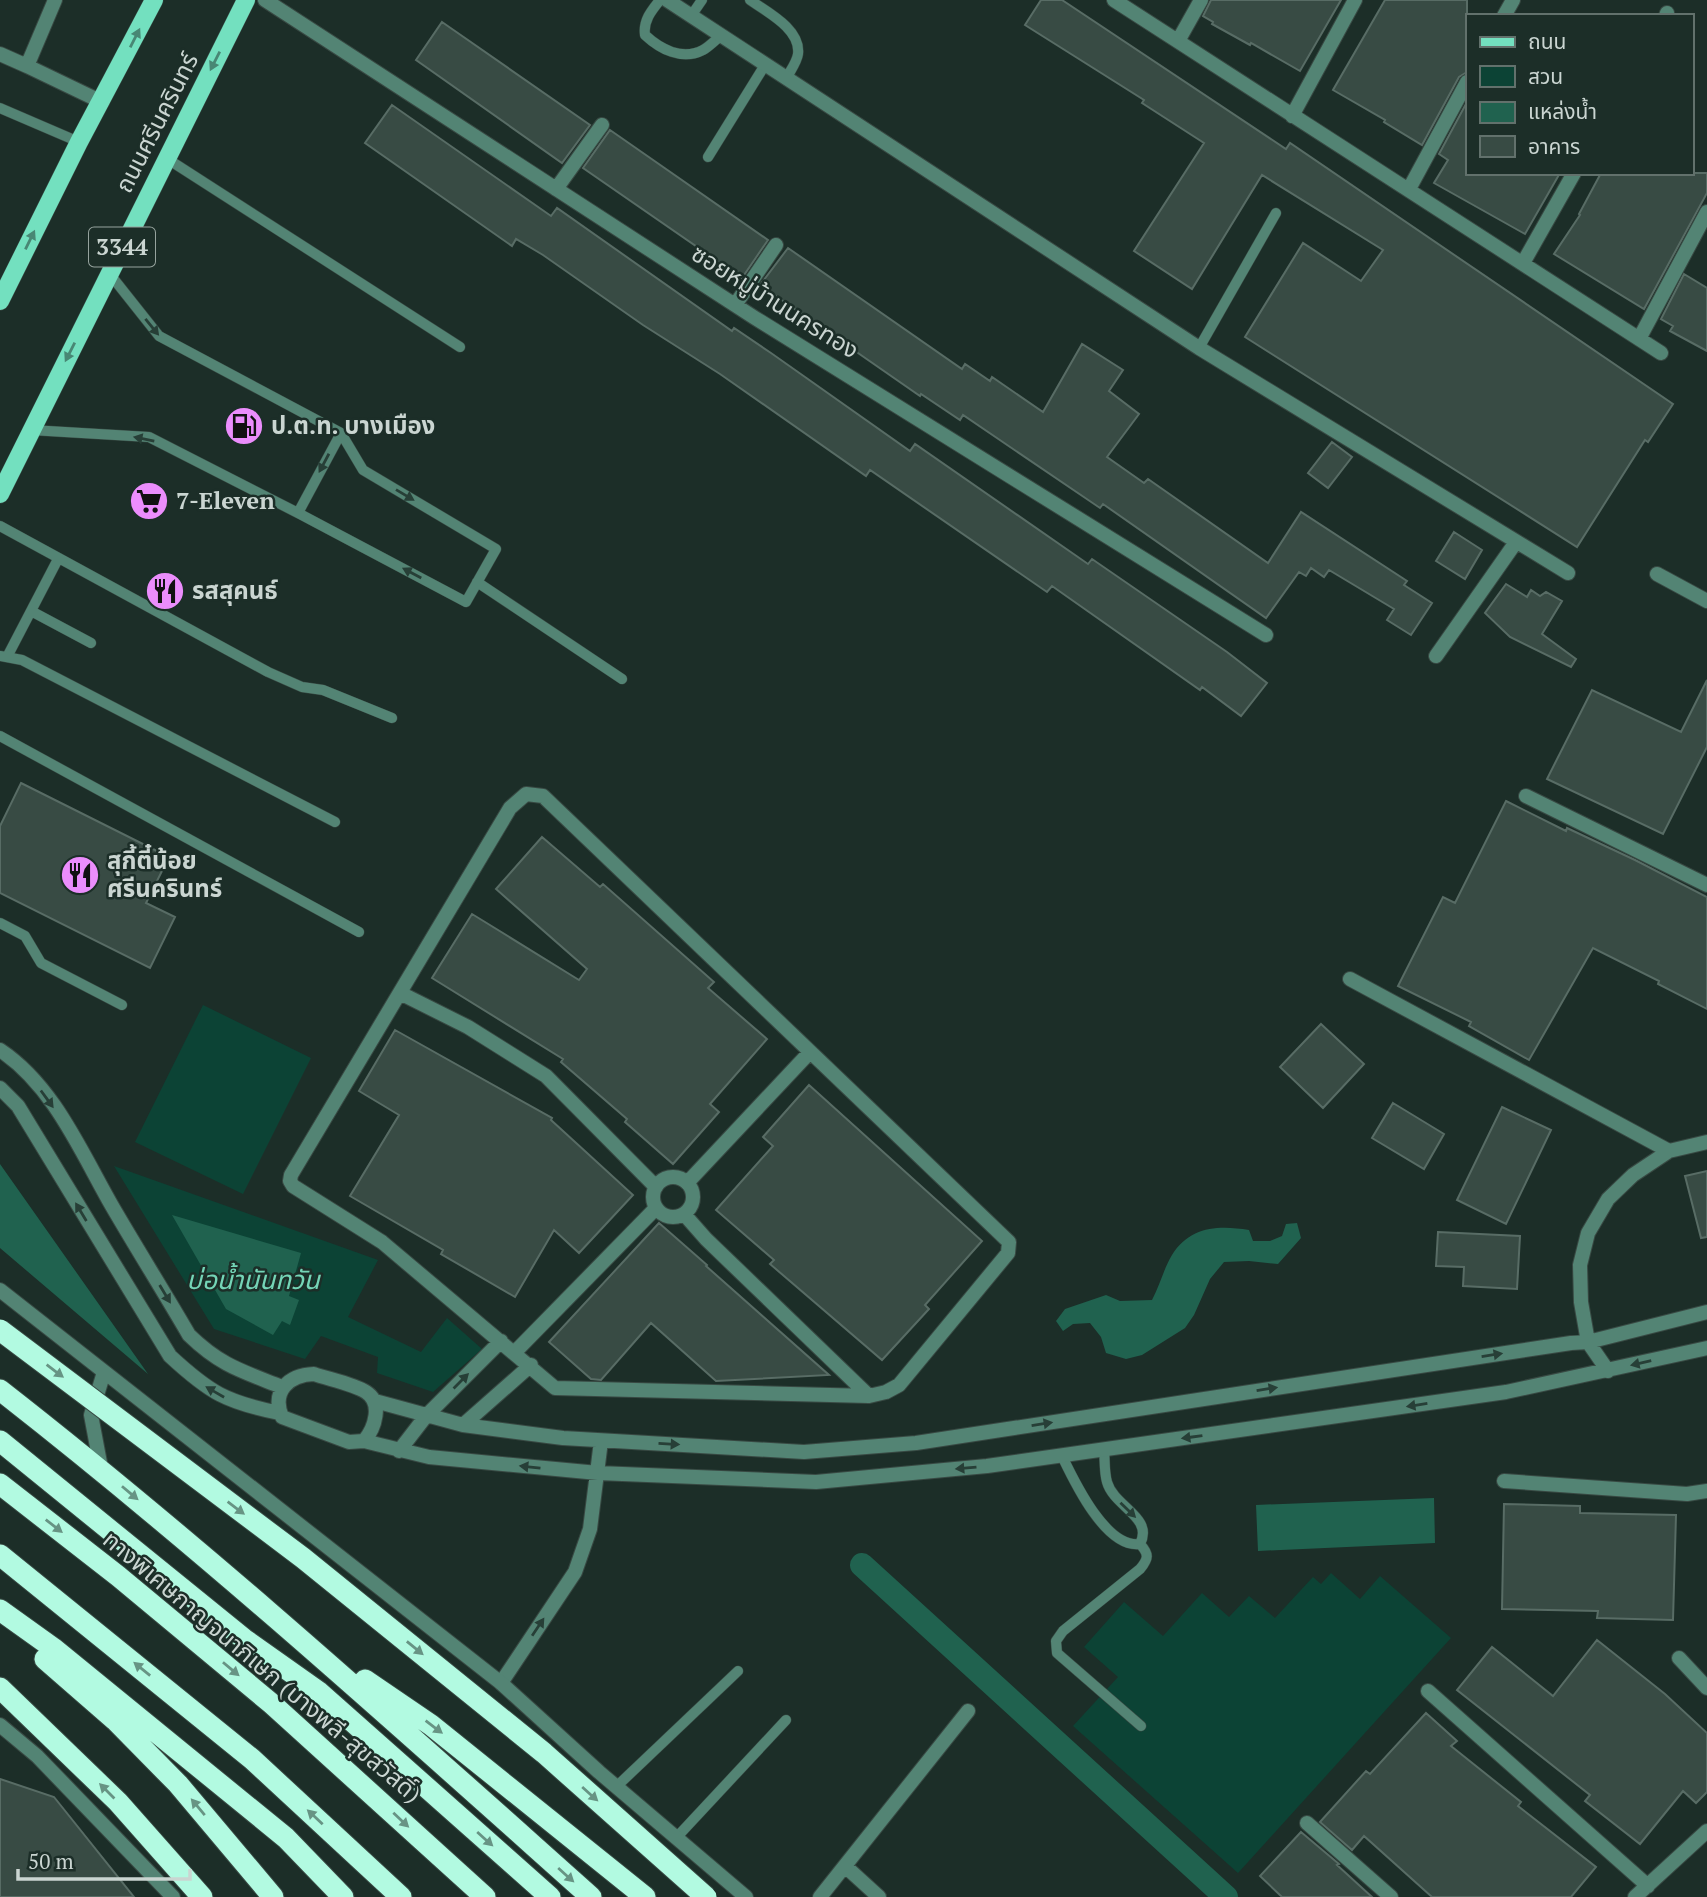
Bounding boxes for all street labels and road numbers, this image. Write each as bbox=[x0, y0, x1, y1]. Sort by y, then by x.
street label: ถนนศรีนครินทร์ bbox=[107, 46, 206, 198]
road number: 3344 bbox=[89, 228, 155, 266]
street label: ซอยหมู่บ้านนครทอง bbox=[686, 237, 865, 365]
street label: ทางพิเศษกาญจนาภิเษก (บางพลี-สุขสวัสดิ์) bbox=[97, 1523, 429, 1809]

